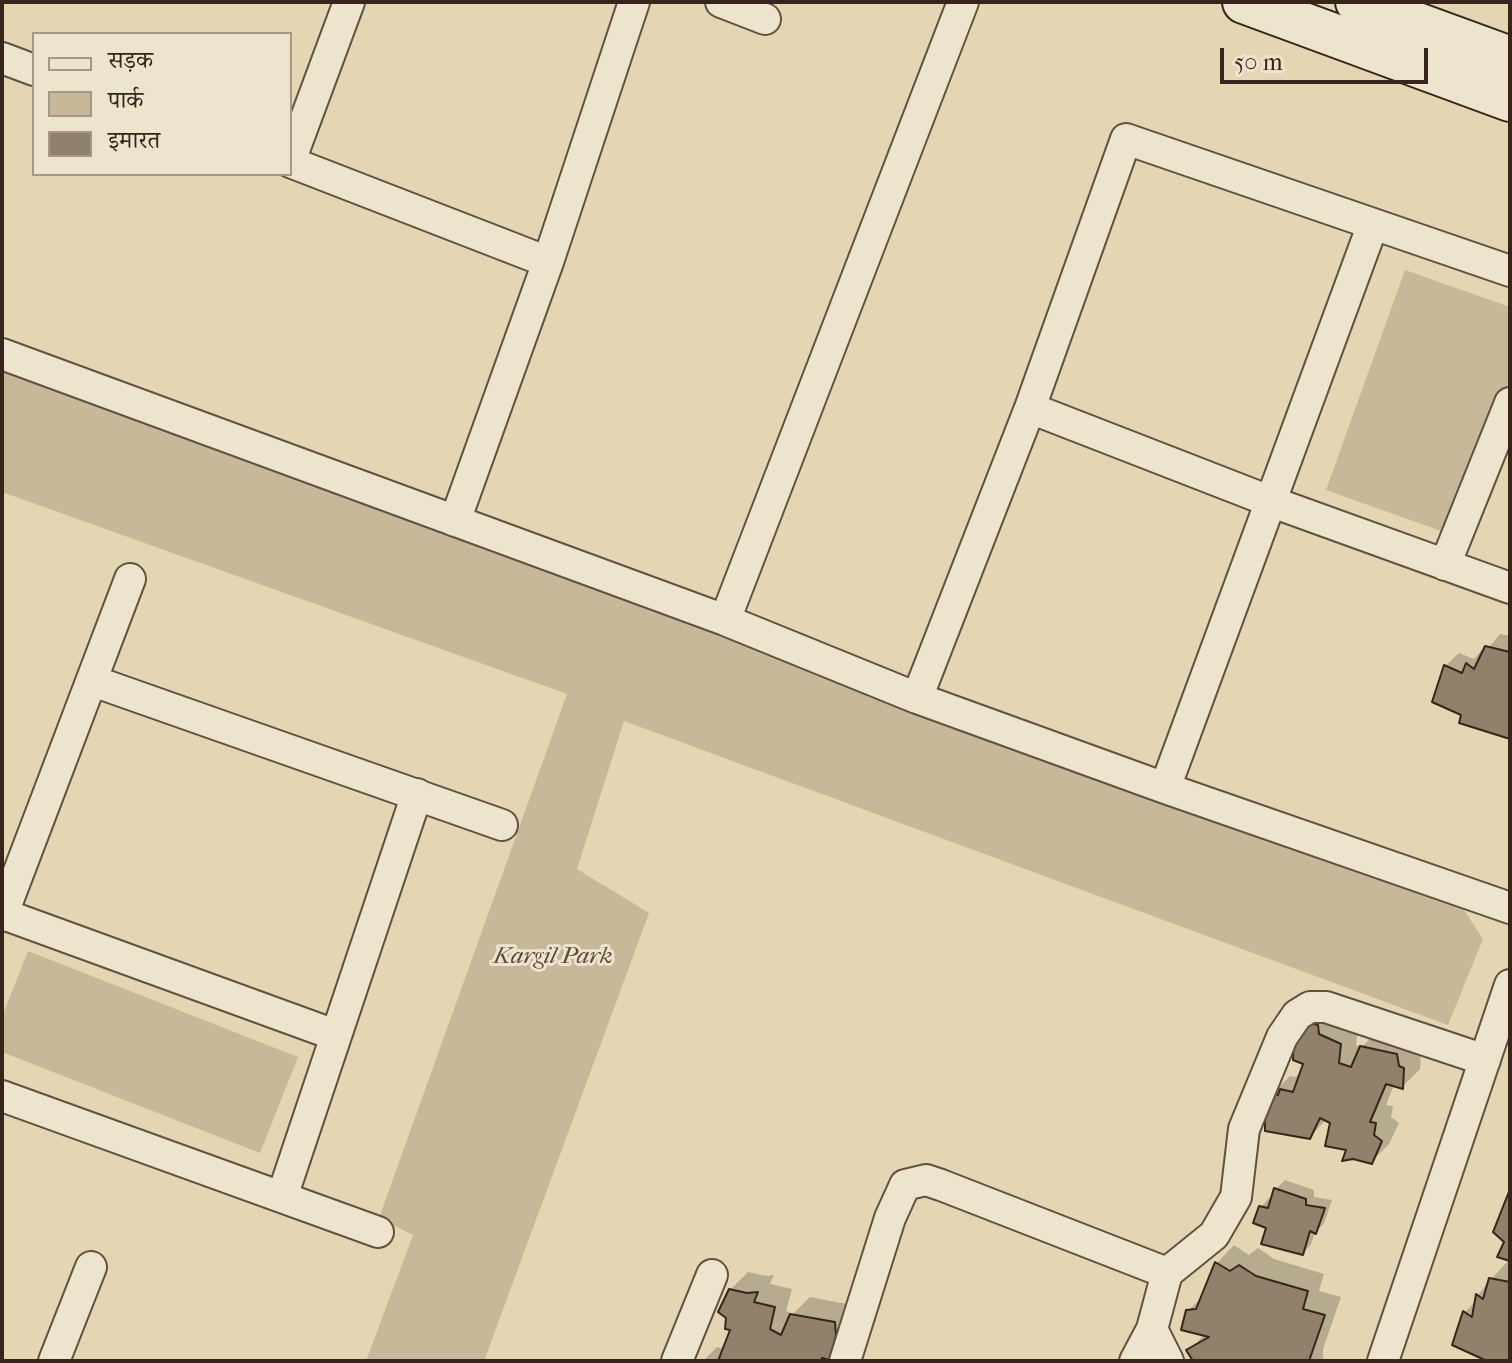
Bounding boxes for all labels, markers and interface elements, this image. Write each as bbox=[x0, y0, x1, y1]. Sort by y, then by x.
legend bbox=[32, 32, 292, 176]
scale bar bbox=[1224, 32, 1432, 82]
text: सड़क bbox=[108, 46, 153, 74]
text: 50 m bbox=[1234, 48, 1283, 76]
text: पार्क bbox=[108, 86, 143, 114]
text: इमारत bbox=[108, 126, 160, 154]
park label: Kargil Park bbox=[493, 943, 613, 971]

